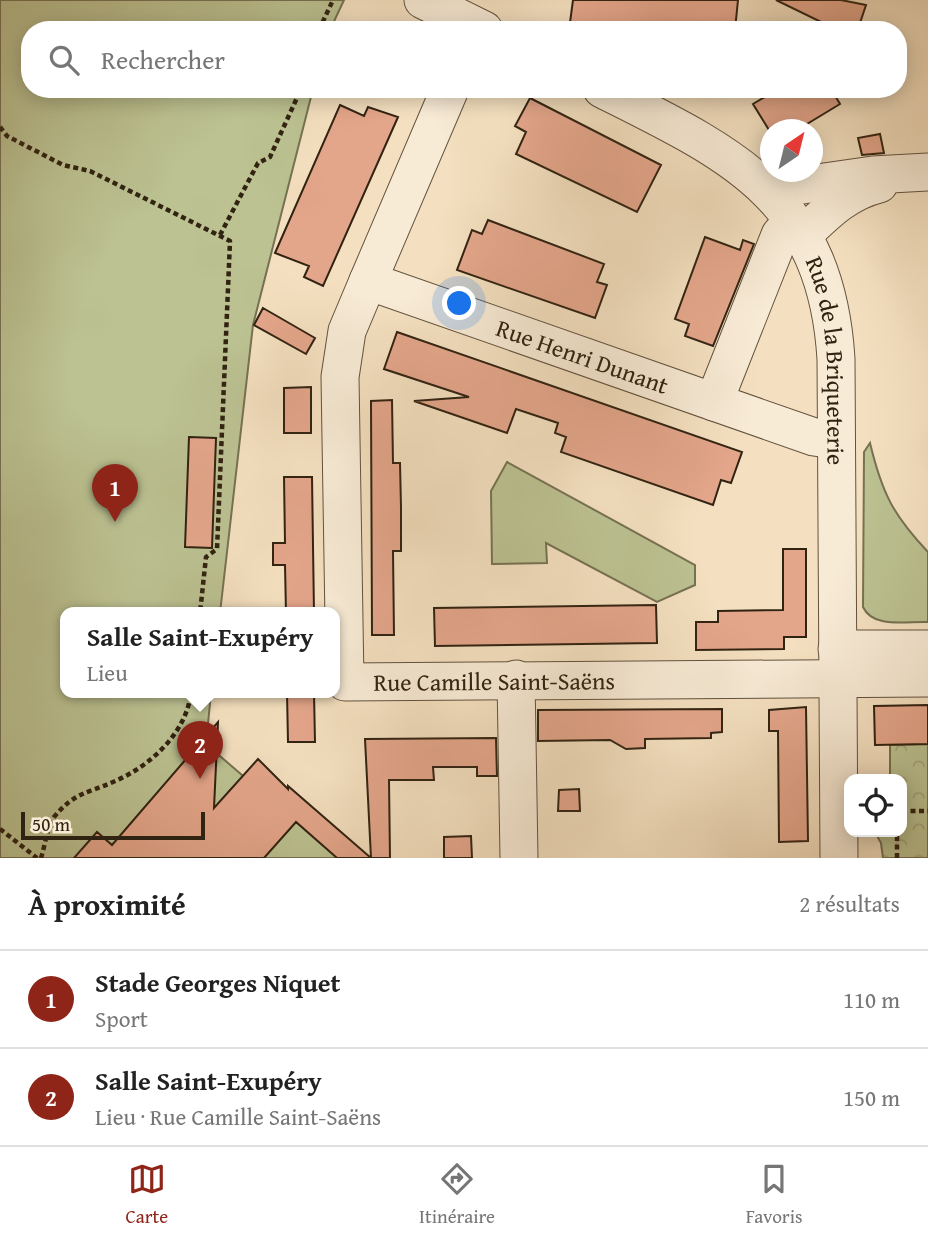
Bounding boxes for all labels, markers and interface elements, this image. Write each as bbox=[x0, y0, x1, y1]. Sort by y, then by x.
search box bbox=[21, 21, 907, 98]
text: Rechercher bbox=[101, 40, 225, 79]
icon: search bbox=[45, 41, 83, 79]
north arrow bbox=[760, 119, 823, 182]
street label: Rue de la Briqueterie bbox=[797, 251, 854, 465]
your location bbox=[442, 286, 476, 320]
street label: Rue Henri Dunant bbox=[492, 310, 674, 402]
pin: 1 bbox=[92, 464, 138, 522]
popup bbox=[60, 607, 340, 698]
text: Salle Saint-Exupéry bbox=[87, 617, 313, 656]
text: Lieu bbox=[87, 656, 128, 689]
street label: Rue Camille Saint-Saëns bbox=[373, 663, 615, 699]
pin: 2 bbox=[177, 721, 223, 779]
map controls bbox=[844, 774, 907, 837]
button: locate bbox=[844, 774, 907, 837]
scale bar bbox=[21, 809, 205, 841]
text: 50 m bbox=[32, 810, 70, 838]
text: À proximité bbox=[28, 882, 186, 926]
text: 2 résultats bbox=[799, 887, 900, 920]
text: Stade Georges Niquet bbox=[95, 963, 340, 1002]
text: 1 bbox=[45, 983, 57, 1016]
text: 110 m bbox=[843, 983, 900, 1016]
text: Sport bbox=[95, 1002, 148, 1035]
text: Salle Saint-Exupéry bbox=[95, 1061, 322, 1100]
text: 2 bbox=[45, 1081, 57, 1114]
text: 150 m bbox=[843, 1081, 900, 1114]
text: Lieu · Rue Camille Saint-Saëns bbox=[95, 1100, 381, 1133]
tab: Carte bbox=[125, 1160, 168, 1230]
tab: Itinéraire bbox=[419, 1160, 495, 1230]
tab: Favoris bbox=[746, 1160, 803, 1230]

